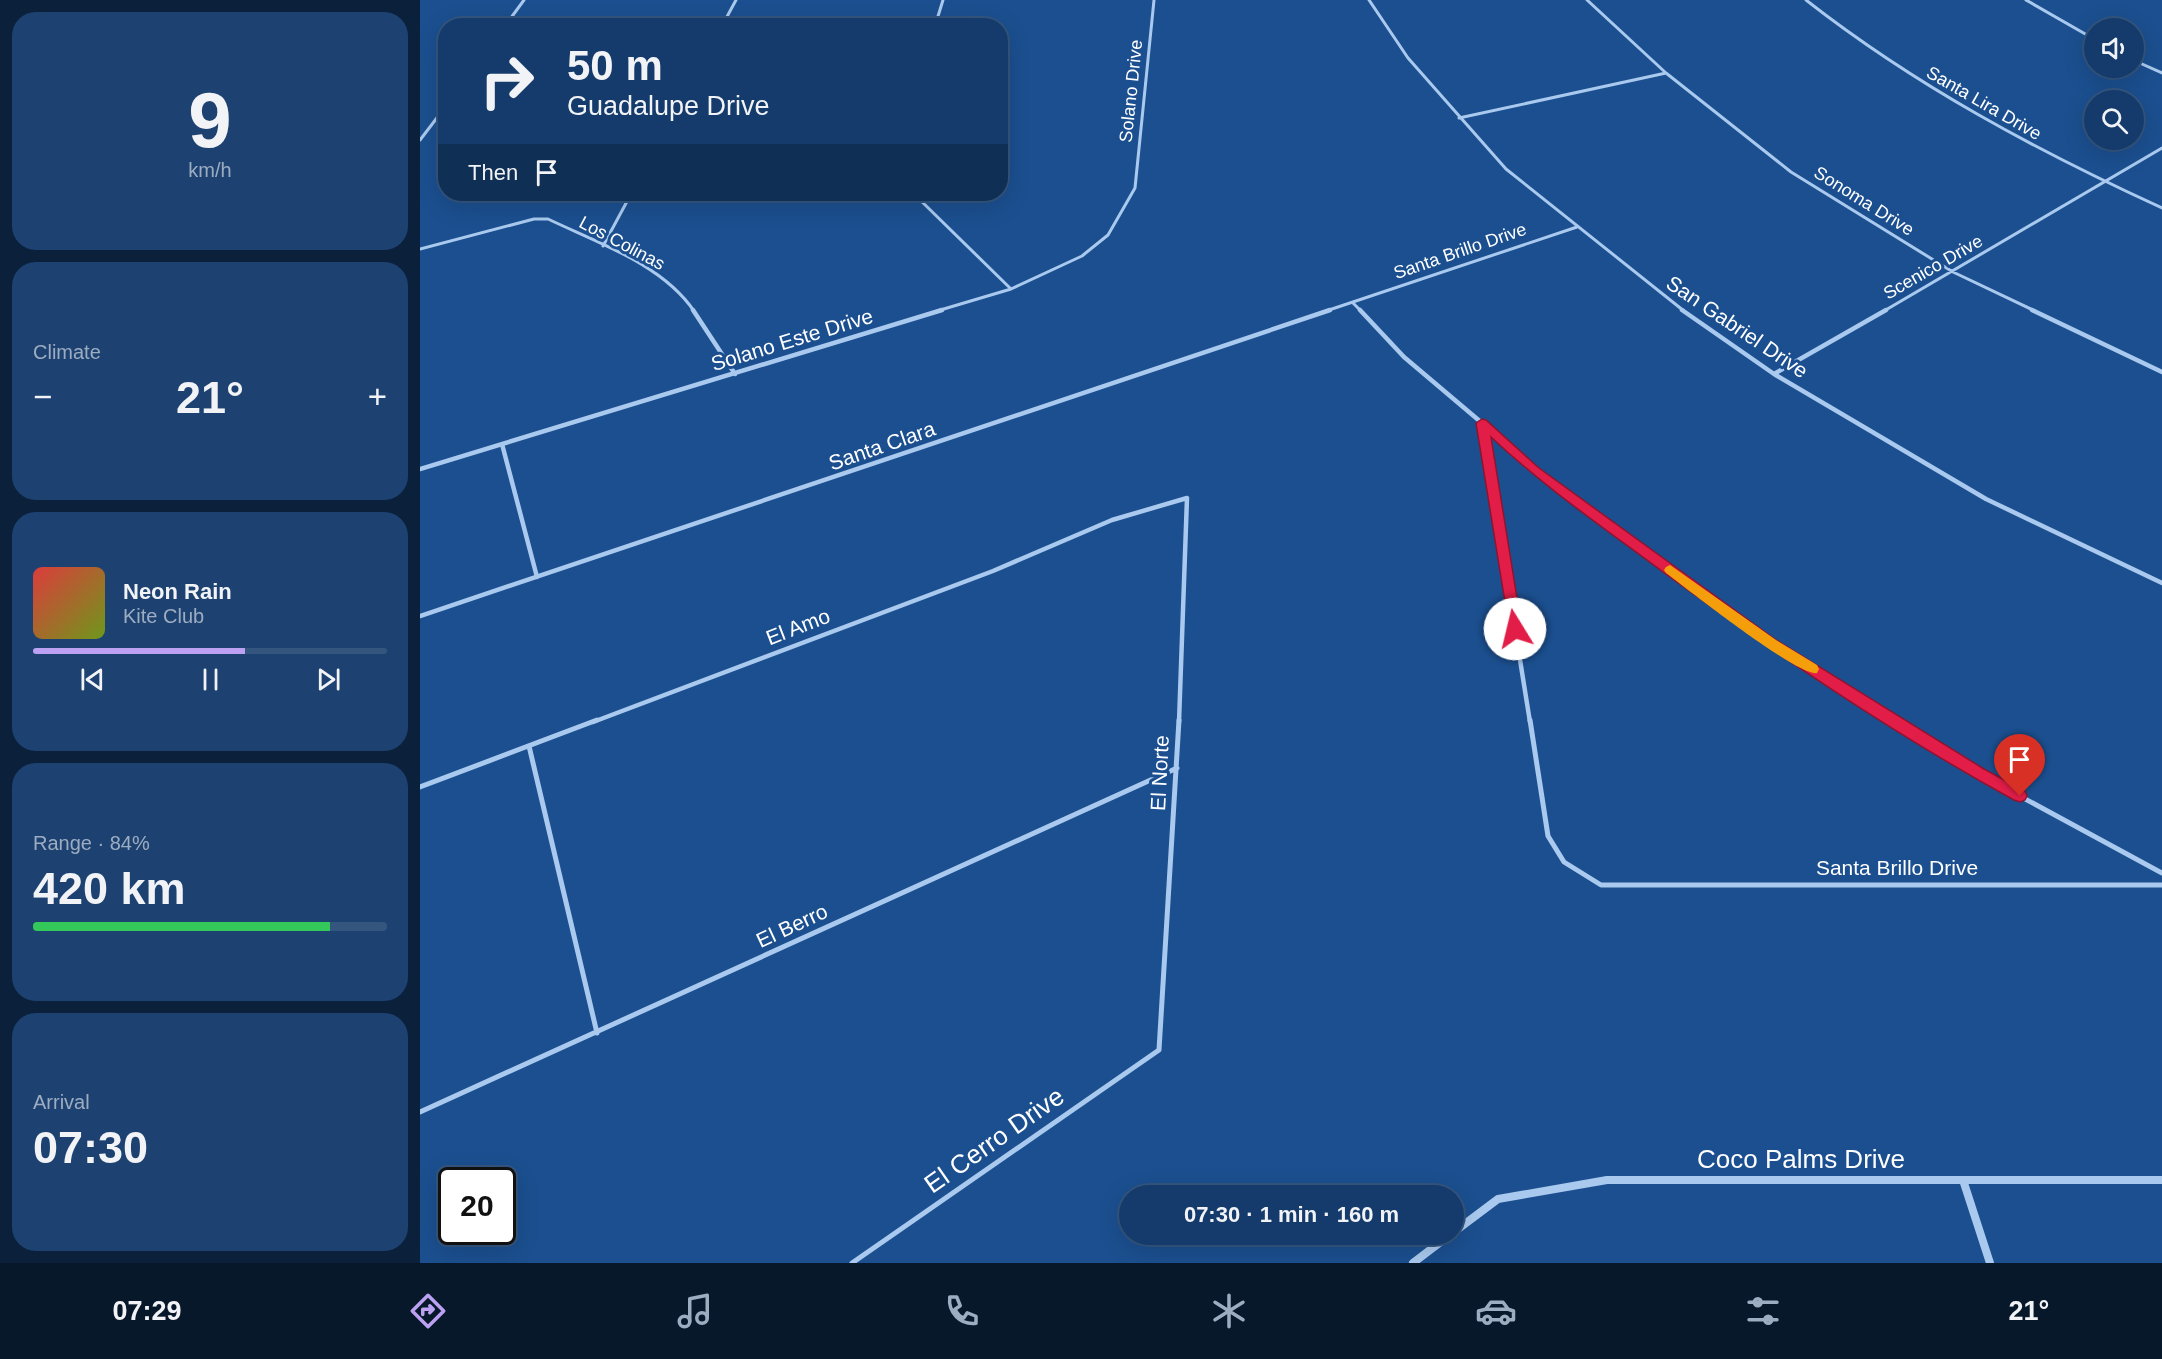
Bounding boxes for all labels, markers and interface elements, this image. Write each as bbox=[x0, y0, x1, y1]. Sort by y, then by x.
map controls bbox=[2084, 18, 2144, 150]
button: sound bbox=[2084, 18, 2144, 78]
street label: Solano Drive bbox=[1116, 39, 1146, 143]
icon: right bbox=[468, 42, 546, 120]
text: 50 m bbox=[567, 42, 663, 89]
street label: Santa Lira Drive bbox=[1923, 62, 2045, 144]
text: 9 bbox=[188, 76, 232, 164]
button: search bbox=[2084, 90, 2144, 150]
text: Guadalupe Drive bbox=[567, 91, 770, 121]
icon: arrive bbox=[530, 156, 563, 189]
text: km/h bbox=[188, 159, 232, 181]
text: Then bbox=[468, 160, 518, 185]
street label: Sonoma Drive bbox=[1810, 162, 1918, 240]
street label: Los Colinas bbox=[576, 212, 668, 274]
street label: Santa Brillo Drive bbox=[1391, 219, 1529, 283]
street label: Scenico Drive bbox=[1880, 231, 1986, 303]
street label: San Gabriel Drive bbox=[1662, 271, 1812, 382]
street label: Solano Este Drive bbox=[708, 304, 876, 375]
text: Climate bbox=[33, 341, 101, 363]
text: 21° bbox=[176, 372, 244, 423]
text: − bbox=[33, 378, 52, 415]
text: + bbox=[368, 378, 387, 415]
street label: Santa Clara bbox=[826, 416, 938, 474]
text: Neon Rain bbox=[123, 579, 232, 604]
position arrow bbox=[1483, 597, 1547, 661]
street label: El Amo bbox=[763, 604, 833, 649]
text: Kite Club bbox=[123, 605, 204, 627]
icon: previous bbox=[76, 663, 109, 696]
icon: pause bbox=[194, 663, 227, 696]
icon: next bbox=[312, 663, 345, 696]
street label: El Norte bbox=[1146, 734, 1173, 811]
pin bbox=[1994, 734, 2045, 796]
icon: arrive bbox=[2003, 743, 2036, 776]
text: Range · 84% bbox=[33, 832, 150, 854]
street label: Santa Brillo Drive bbox=[1816, 856, 1978, 879]
text: 420 km bbox=[33, 863, 186, 914]
street label: El Berro bbox=[753, 899, 831, 952]
street label: El Cerro Drive bbox=[919, 1081, 1069, 1199]
text: Arrival bbox=[33, 1091, 90, 1113]
text: 07:30 bbox=[33, 1122, 148, 1173]
street label: Coco Palms Drive bbox=[1697, 1144, 1905, 1174]
speed limit sign: 20 bbox=[438, 1167, 516, 1245]
text: 07:30 · 1 min · 160 m bbox=[1184, 1202, 1399, 1227]
icon: directions bbox=[407, 1290, 449, 1332]
icon: music bbox=[674, 1290, 716, 1332]
icon: phone bbox=[941, 1290, 983, 1332]
icon: climate bbox=[1208, 1290, 1250, 1332]
icon: car bbox=[1475, 1290, 1517, 1332]
icon: filters bbox=[1742, 1290, 1784, 1332]
text: 07:29 bbox=[113, 1296, 182, 1326]
text: 21° bbox=[2009, 1296, 2049, 1326]

